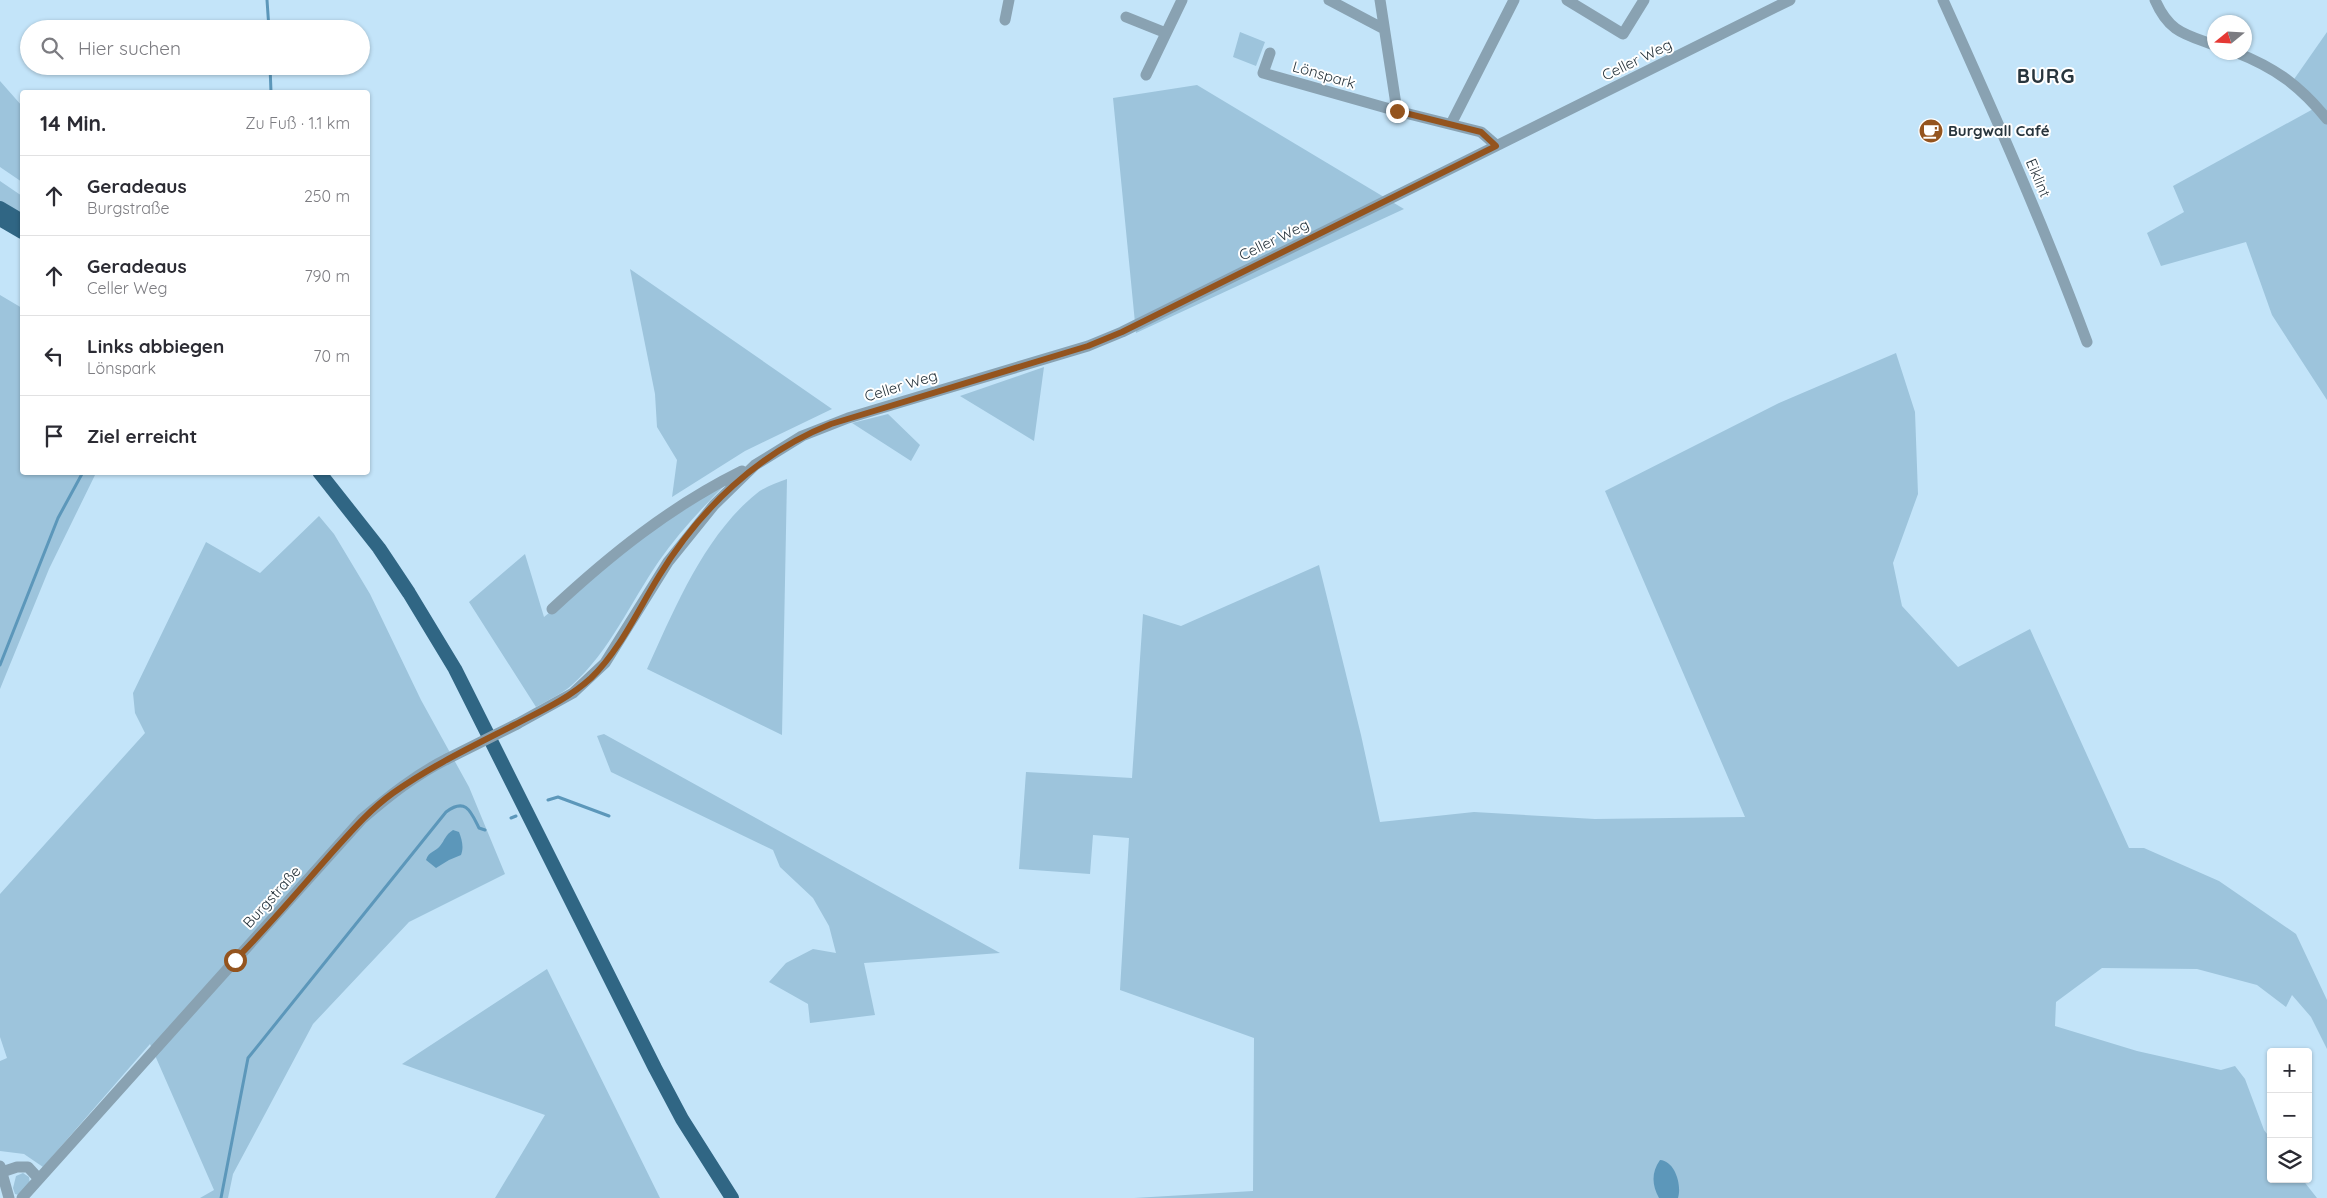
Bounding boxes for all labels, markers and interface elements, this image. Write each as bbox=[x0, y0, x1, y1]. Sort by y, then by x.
north arrow bbox=[2207, 15, 2252, 60]
search box bbox=[20, 20, 370, 75]
icon: search bbox=[38, 34, 66, 62]
street label: Celler Weg bbox=[1599, 34, 1675, 85]
text: Hier suchen bbox=[78, 36, 181, 60]
street label: Lönspark bbox=[1290, 56, 1358, 93]
district label: BURG bbox=[2017, 63, 2075, 88]
route end bbox=[1386, 100, 1409, 123]
text: 14 Min. bbox=[40, 110, 106, 136]
text: Zu Fuß · 1.1 km bbox=[245, 113, 350, 133]
cafe icon: Burgwall Café bbox=[1918, 118, 1944, 144]
place label: Burgwall Café bbox=[1948, 121, 2050, 140]
street label: Eiklint bbox=[2022, 156, 2055, 200]
text: Geradeaus bbox=[87, 174, 187, 198]
icon: ahead bbox=[40, 182, 68, 210]
text: 250 m bbox=[304, 186, 350, 206]
text: Burgstraße bbox=[87, 198, 170, 218]
street label: Celler Weg bbox=[1236, 214, 1312, 265]
text: Geradeaus bbox=[87, 254, 187, 278]
icon: ahead bbox=[40, 262, 68, 290]
text: 790 m bbox=[304, 266, 350, 286]
text: Celler Weg bbox=[87, 278, 167, 298]
text: Links abbiegen bbox=[87, 334, 224, 358]
icon: left bbox=[40, 342, 68, 370]
text: 70 m bbox=[313, 346, 350, 366]
text: Lönspark bbox=[87, 358, 156, 378]
street label: Celler Weg bbox=[862, 365, 940, 406]
icon: arrive bbox=[40, 422, 68, 450]
text: Ziel erreicht bbox=[87, 424, 197, 448]
street label: Burgstraße bbox=[239, 862, 305, 932]
route start bbox=[224, 949, 247, 972]
map controls bbox=[2267, 1048, 2312, 1183]
button: + bbox=[2267, 1048, 2312, 1093]
button: − bbox=[2267, 1093, 2312, 1138]
button: layers bbox=[2267, 1138, 2312, 1183]

